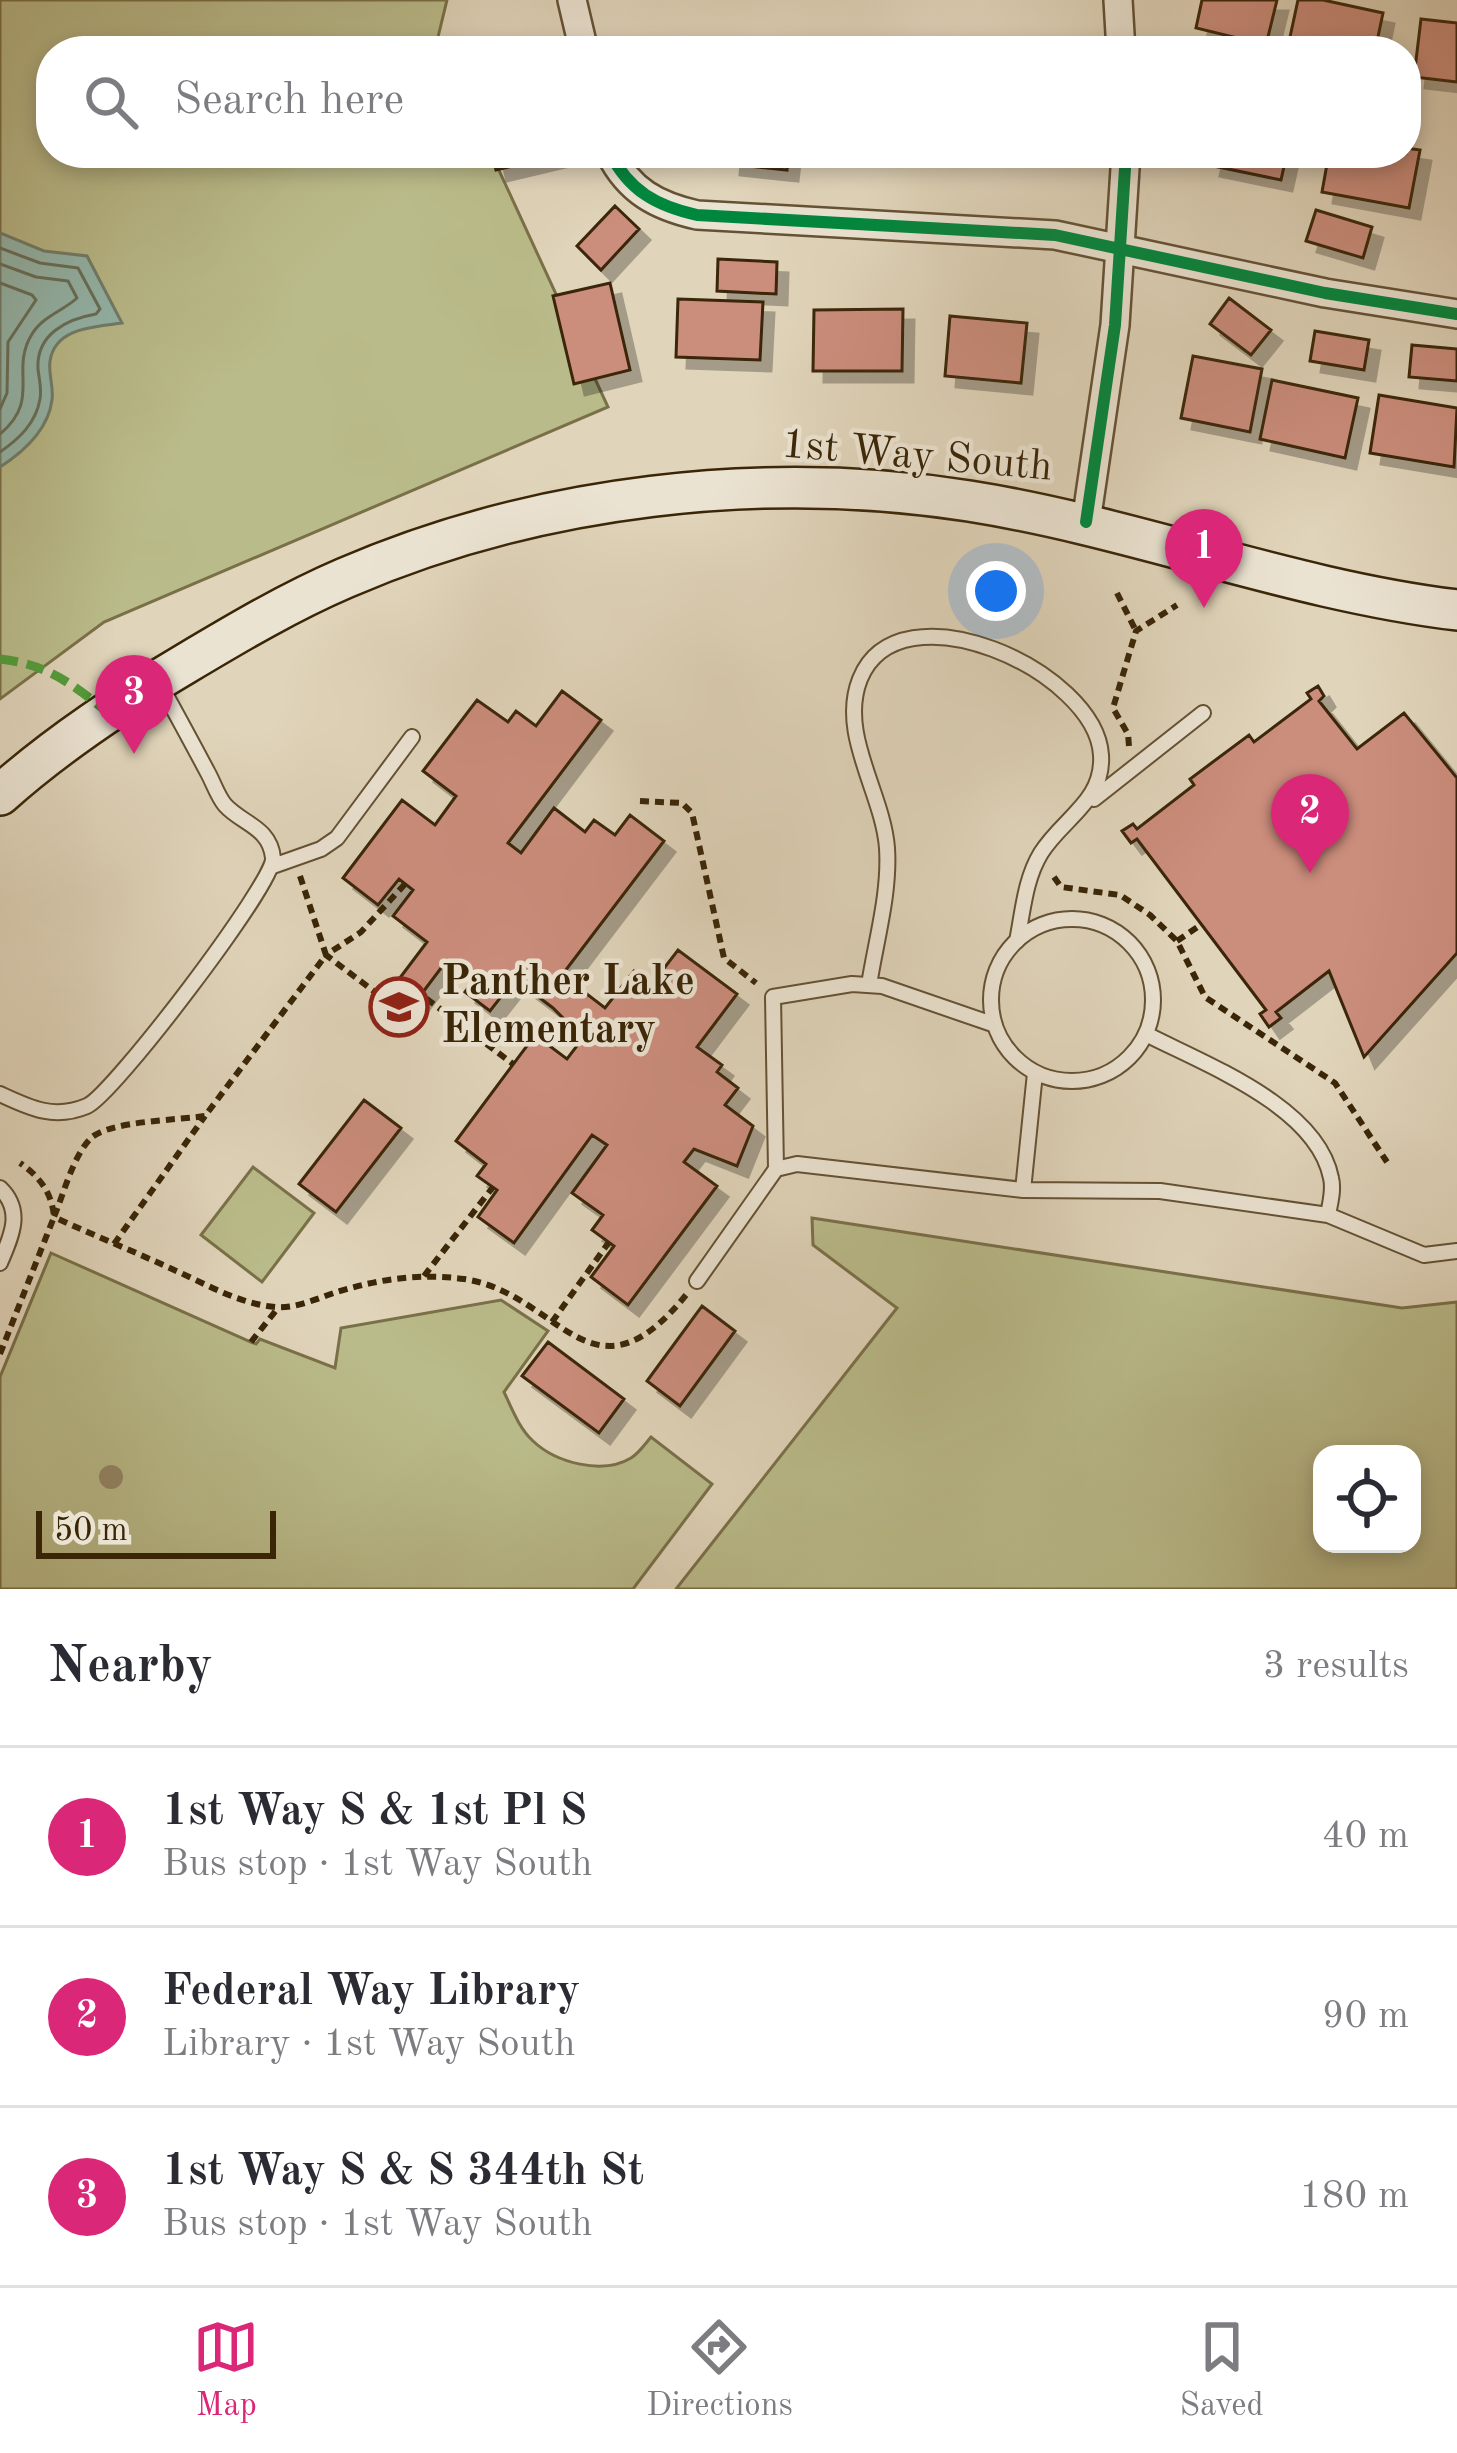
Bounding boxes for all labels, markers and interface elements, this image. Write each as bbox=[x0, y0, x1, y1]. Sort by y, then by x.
search box bbox=[36, 36, 1421, 168]
icon: search bbox=[78, 69, 144, 135]
text: Search here bbox=[174, 79, 404, 124]
street label: 1st Way South bbox=[780, 424, 1054, 490]
pin: 1 bbox=[1165, 509, 1243, 608]
your location bbox=[966, 561, 1026, 621]
pin: 3 bbox=[95, 655, 173, 754]
pin: 2 bbox=[1271, 774, 1349, 873]
place label: Panther Lake Elementary bbox=[441, 962, 695, 1052]
school or university icon: Panther Lake Elementary bbox=[368, 976, 430, 1038]
map controls bbox=[1313, 1445, 1421, 1553]
button: locate bbox=[1313, 1445, 1421, 1553]
scale bar bbox=[36, 1505, 276, 1558]
text: 50 m bbox=[54, 1515, 128, 1548]
text: Nearby bbox=[48, 1642, 213, 1693]
text: 3 results bbox=[1263, 1647, 1409, 1686]
text: 1st Way S & 1st Pl S bbox=[162, 1790, 587, 1835]
text: 1 bbox=[76, 1817, 98, 1856]
text: 40 m bbox=[1322, 1817, 1409, 1856]
text: Bus stop · 1st Way South bbox=[162, 1845, 593, 1884]
text: Federal Way Library bbox=[162, 1970, 580, 2015]
text: 2 bbox=[76, 1997, 98, 2036]
text: 90 m bbox=[1322, 1997, 1409, 2036]
text: Library · 1st Way South bbox=[162, 2025, 575, 2064]
text: 1st Way S & S 344th St bbox=[162, 2150, 644, 2195]
text: 3 bbox=[76, 2177, 98, 2216]
text: 180 m bbox=[1299, 2177, 1409, 2216]
text: Bus stop · 1st Way South bbox=[162, 2205, 593, 2244]
tab: Map bbox=[193, 2314, 259, 2427]
tab: Directions bbox=[646, 2314, 793, 2427]
tab: Saved bbox=[1180, 2314, 1264, 2427]

